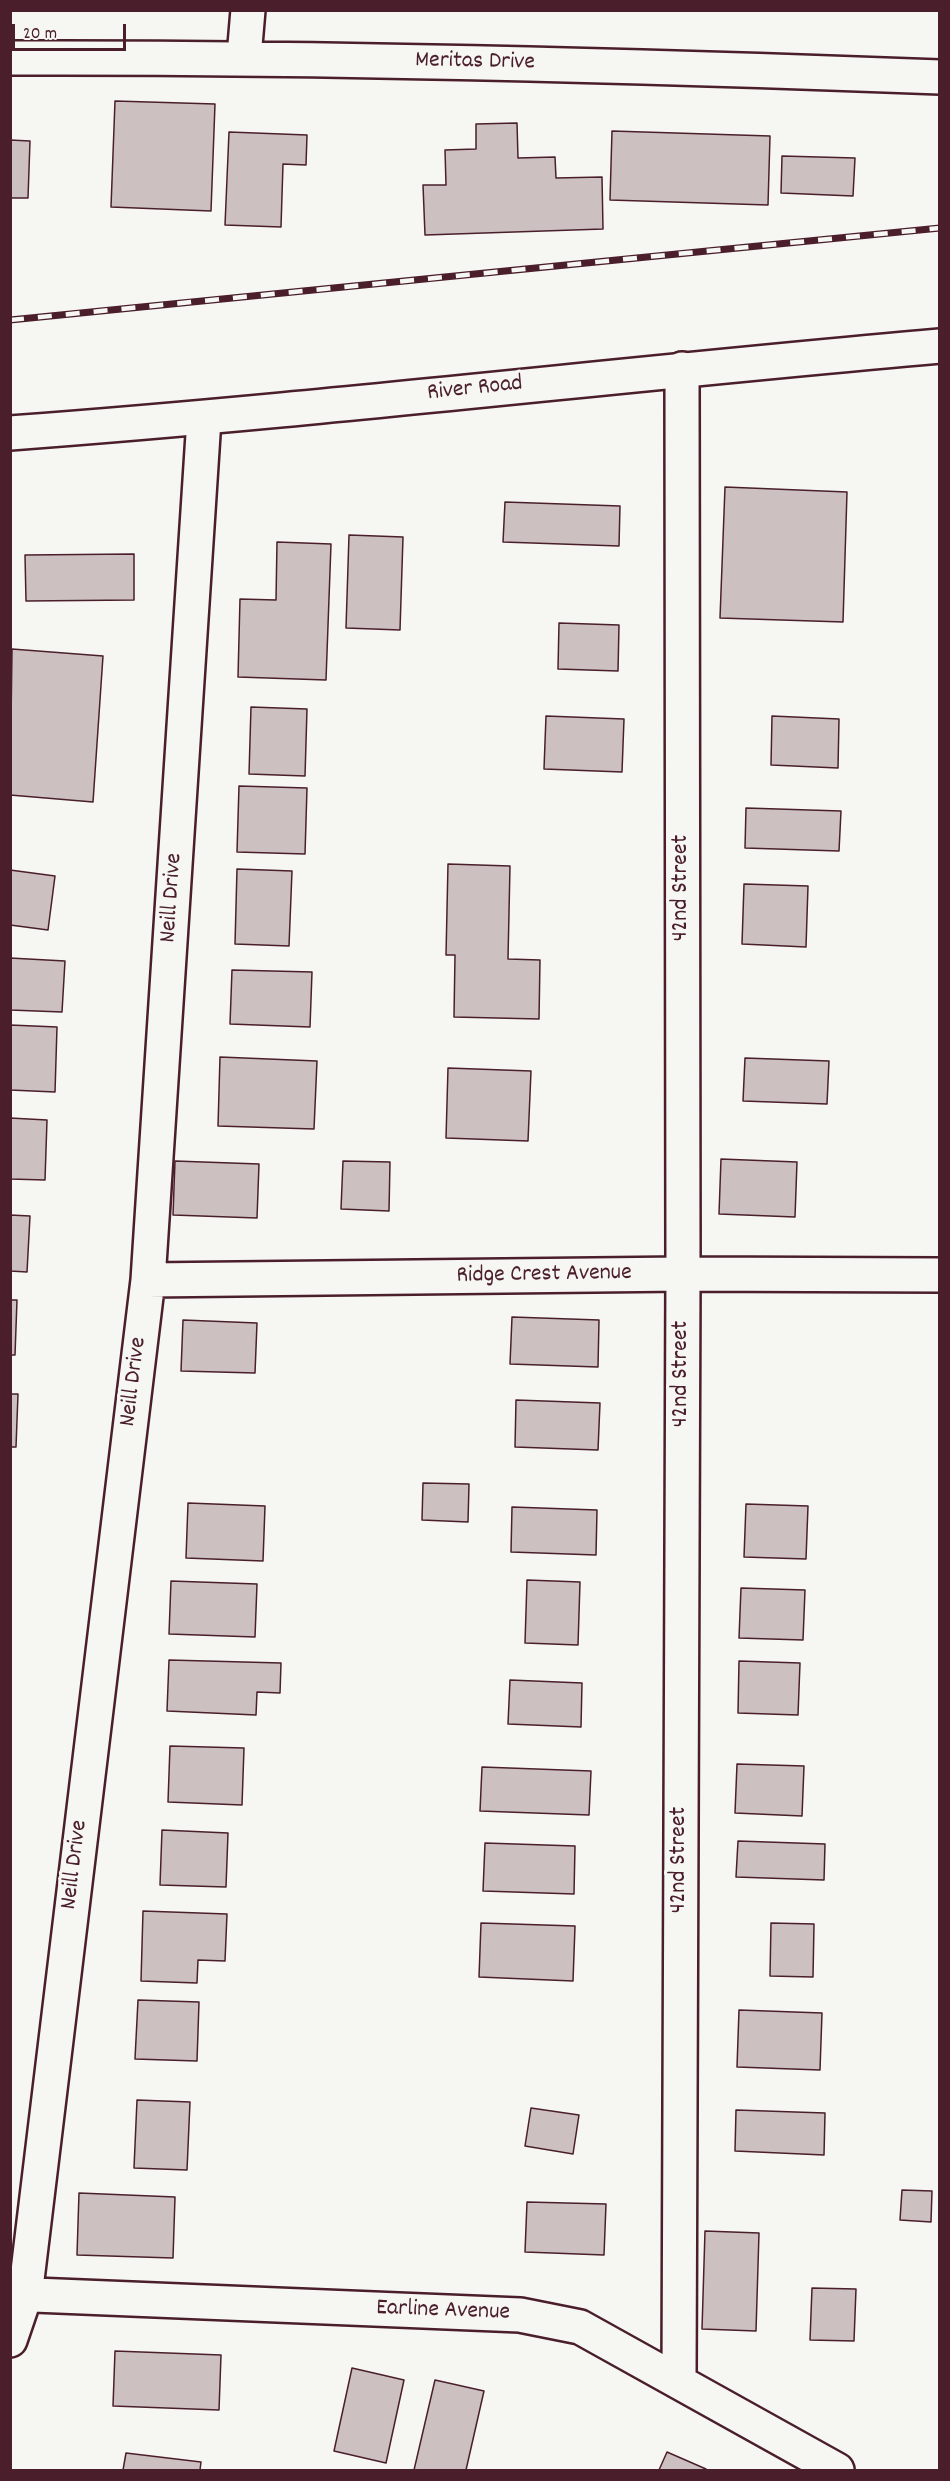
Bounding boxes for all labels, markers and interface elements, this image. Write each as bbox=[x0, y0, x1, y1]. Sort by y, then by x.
scale bar bbox=[15, 12, 129, 50]
text: 20 m bbox=[23, 22, 57, 47]
street label: Meritas Drive bbox=[415, 48, 535, 78]
street label: River Road bbox=[426, 371, 524, 409]
street label: 42nd Street bbox=[669, 835, 697, 941]
street label: Neill Drive bbox=[155, 852, 191, 944]
street label: Ridge Crest Avenue bbox=[456, 1260, 632, 1292]
street label: 42nd Street bbox=[669, 1321, 697, 1427]
street label: Neill Drive bbox=[115, 1336, 155, 1428]
street label: 42nd Street bbox=[667, 1807, 695, 1913]
street label: Neill Drive bbox=[56, 1819, 96, 1911]
street label: Earline Avenue bbox=[376, 2295, 510, 2329]

